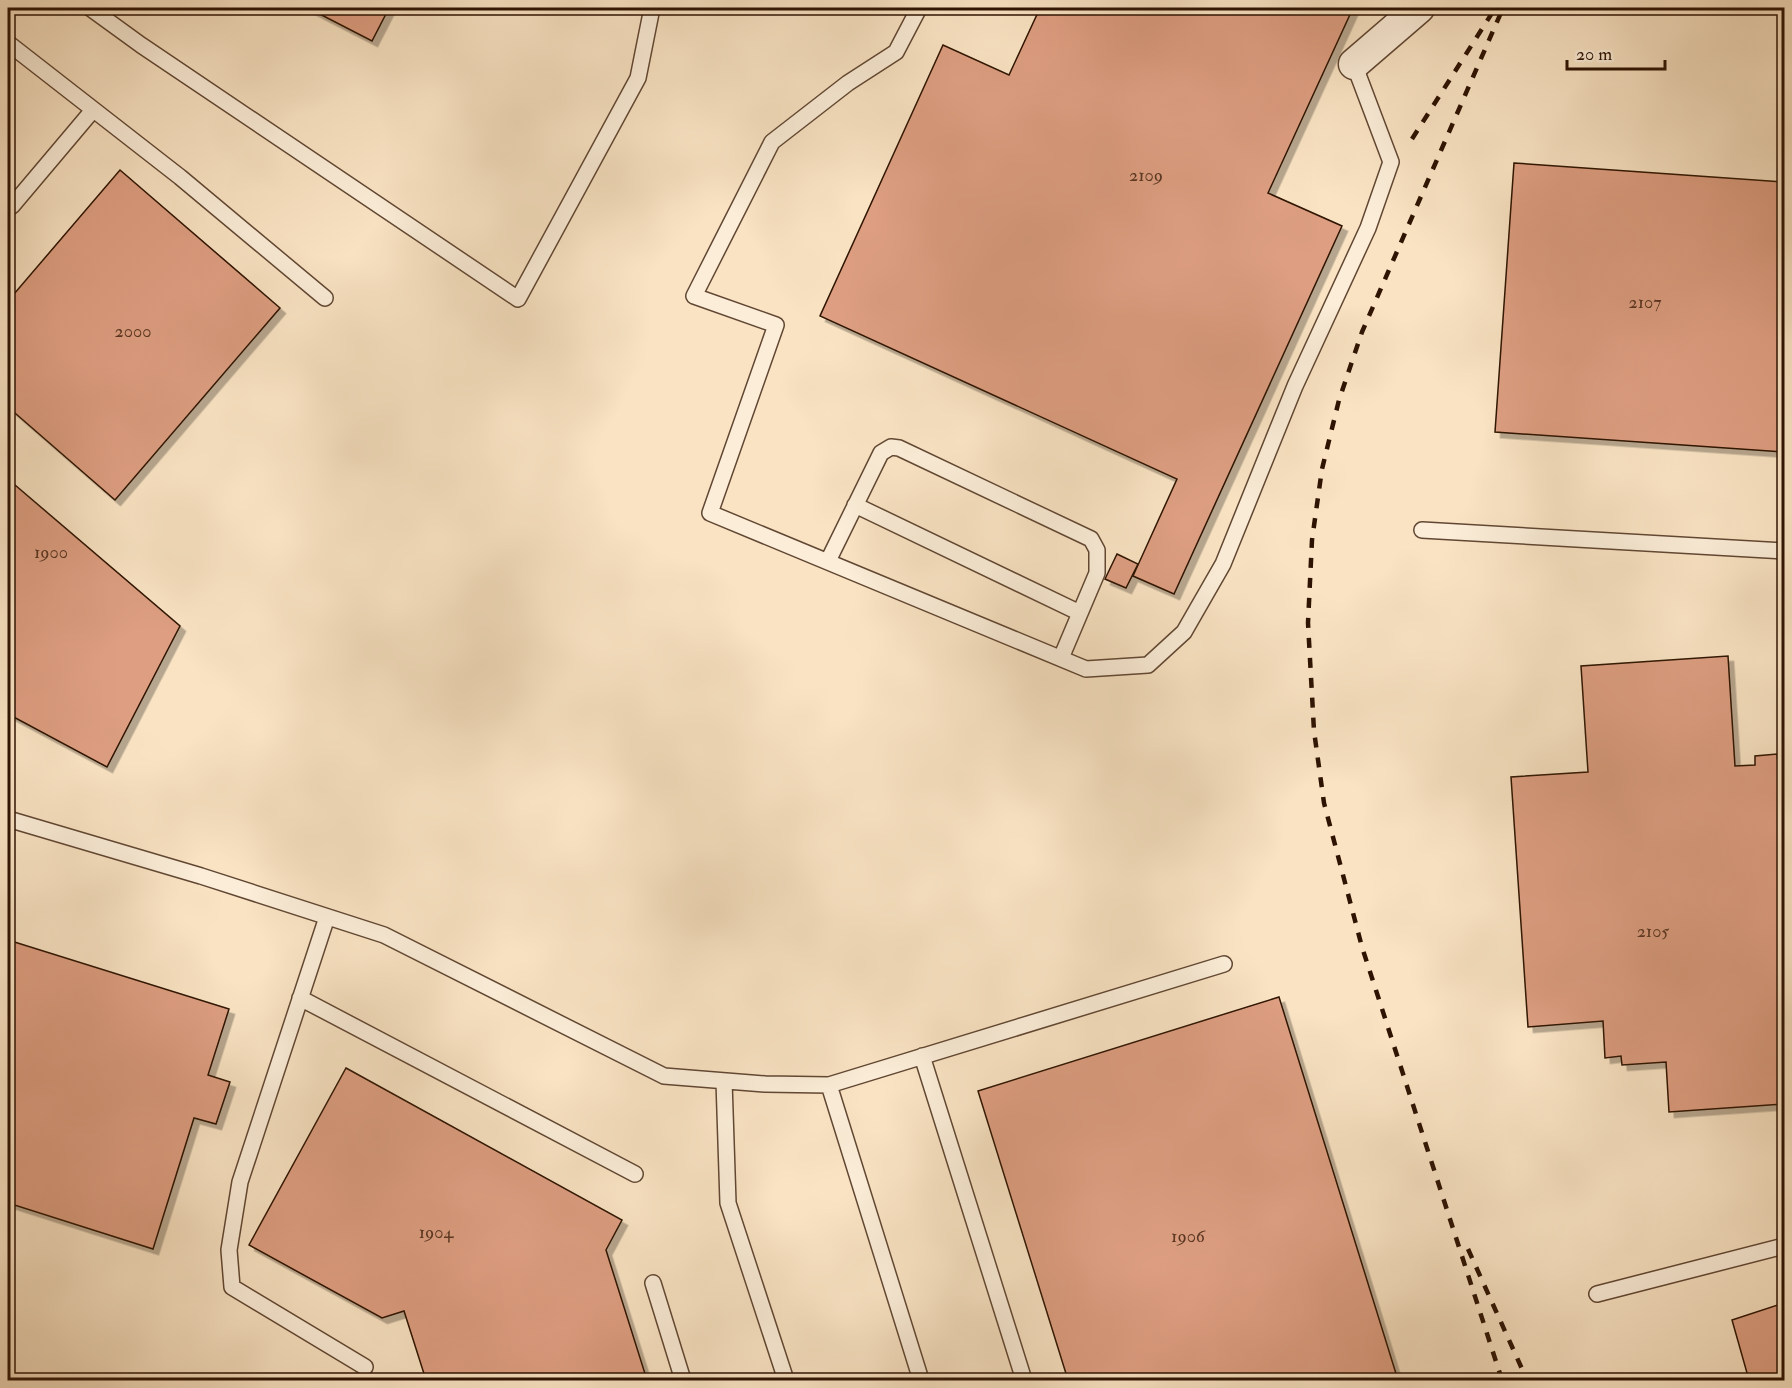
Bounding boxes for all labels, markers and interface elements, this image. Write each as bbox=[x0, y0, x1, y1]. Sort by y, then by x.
scale bar bbox=[1567, 33, 1664, 71]
text: 20 m bbox=[1576, 43, 1612, 66]
house number: 2109 bbox=[1129, 164, 1163, 187]
house number: 2107 bbox=[1629, 291, 1661, 314]
house number: 2000 bbox=[115, 320, 151, 343]
house number: 1900 bbox=[34, 541, 68, 564]
house number: 2105 bbox=[1637, 920, 1669, 943]
house number: 1904 bbox=[419, 1221, 455, 1244]
house number: 1906 bbox=[1171, 1225, 1206, 1248]

